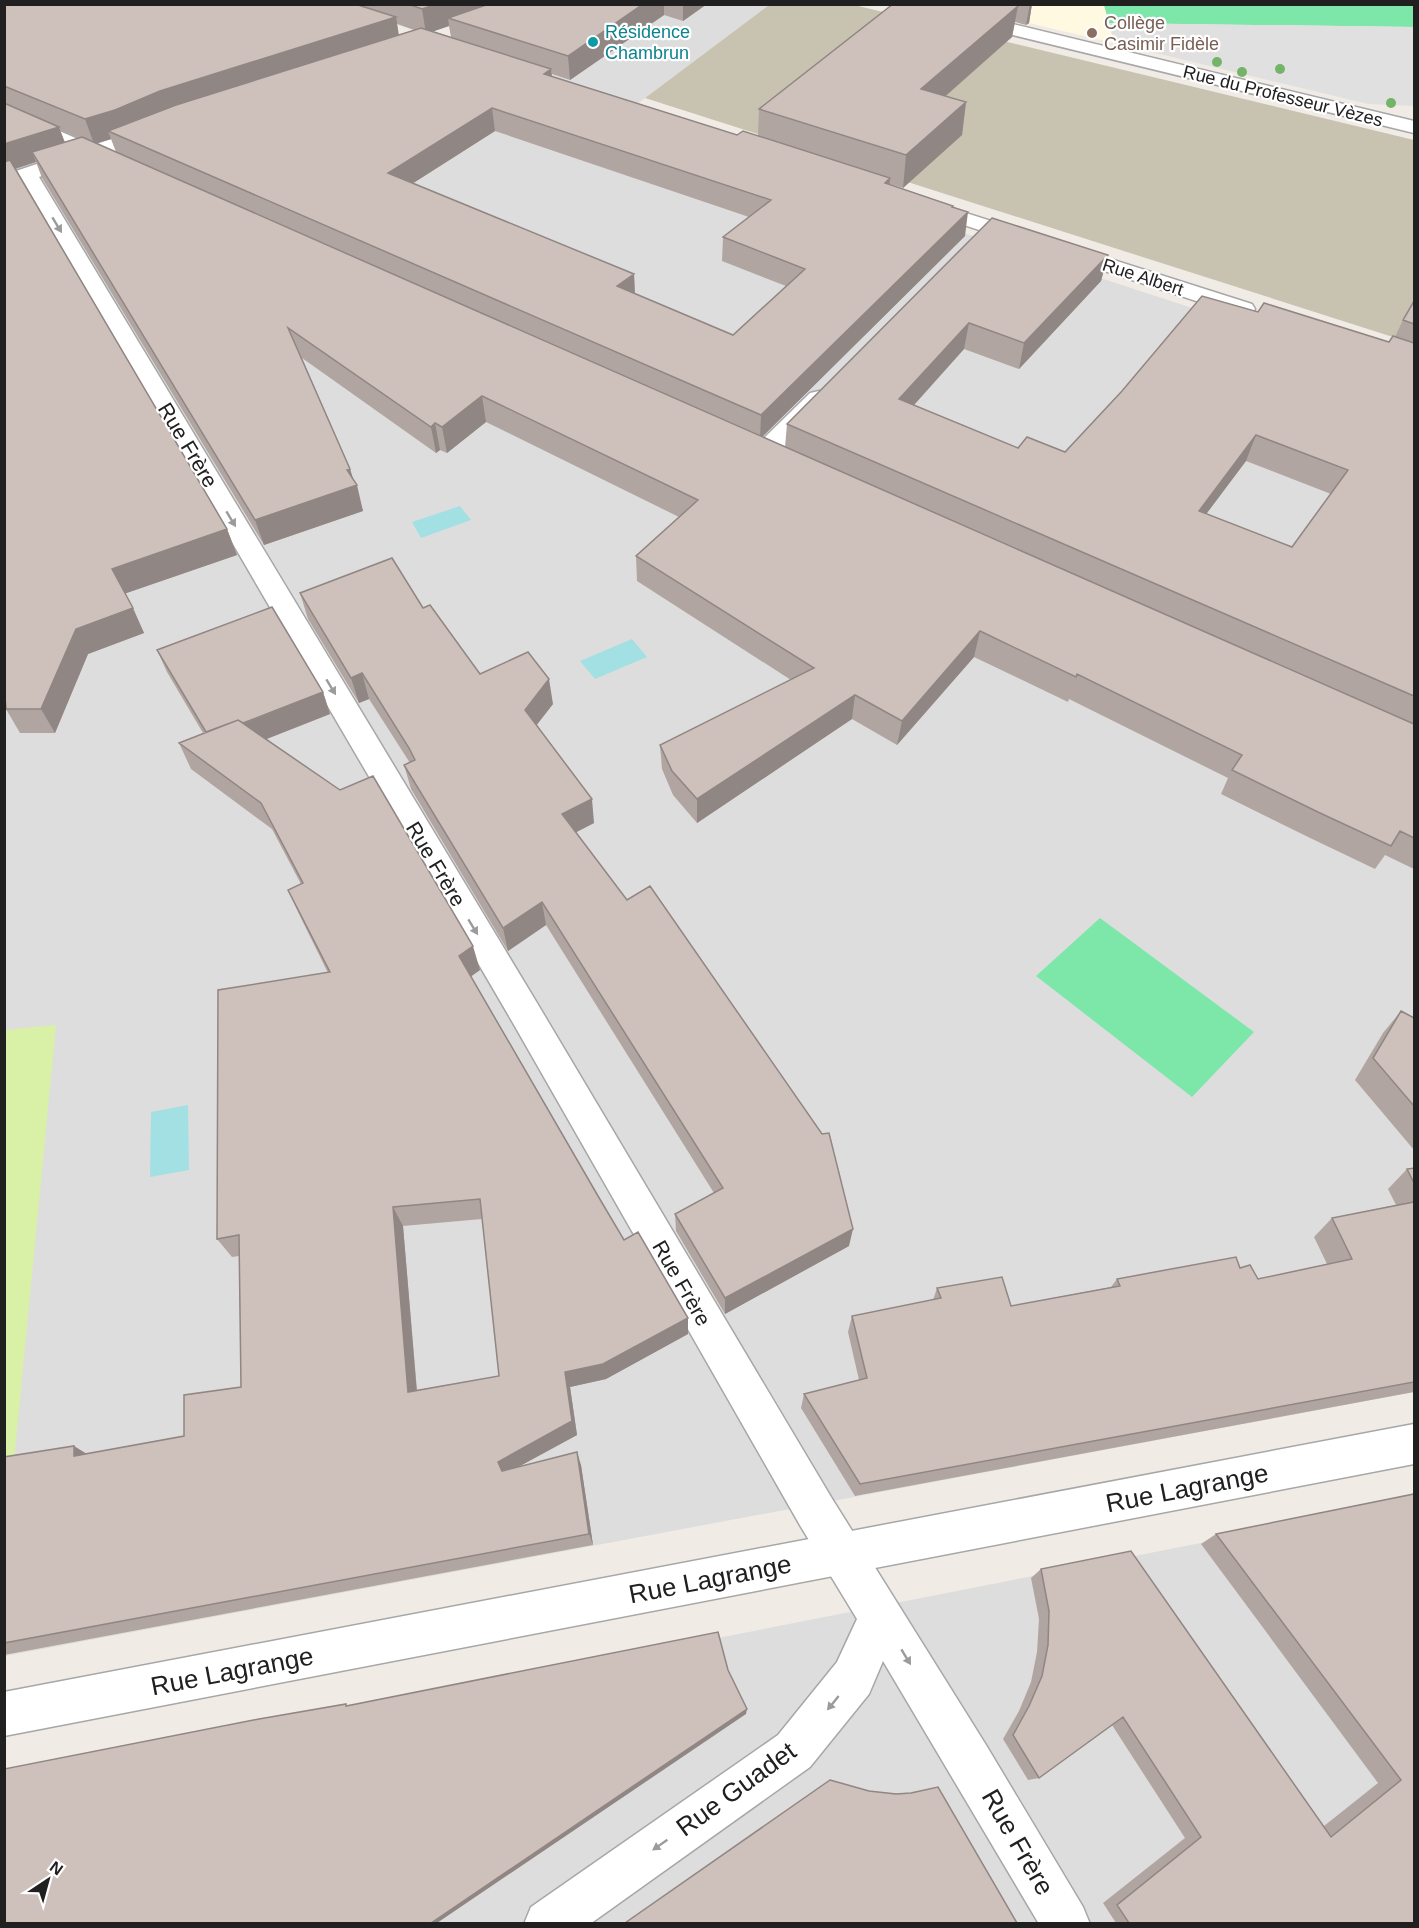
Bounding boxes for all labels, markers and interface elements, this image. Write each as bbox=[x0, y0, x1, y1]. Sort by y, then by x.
place label: Collège Casimir Fidèle bbox=[1104, 13, 1219, 54]
place label: Résidence Chambrun bbox=[605, 22, 690, 63]
marker: Collège Casimir Fidèle bbox=[1085, 26, 1099, 40]
marker: Résidence Chambrun bbox=[586, 35, 600, 49]
street label: Rue du Professeur Vèzes bbox=[1181, 61, 1385, 131]
one-way arrow bbox=[52, 217, 62, 234]
street label: Rue Albert bbox=[1100, 255, 1186, 299]
street label: Rue Frère bbox=[154, 399, 222, 491]
one-way arrow bbox=[226, 511, 237, 527]
one-way arrow bbox=[325, 679, 336, 695]
street label: Rue Frère bbox=[402, 818, 470, 910]
one-way arrow bbox=[468, 919, 478, 936]
street label: Rue Frère bbox=[648, 1236, 716, 1330]
street label: Rue Lagrange bbox=[1103, 1458, 1271, 1518]
street label: Rue Lagrange bbox=[626, 1549, 794, 1609]
street label: Rue Lagrange bbox=[148, 1641, 316, 1701]
one-way arrow bbox=[901, 1649, 912, 1665]
one-way arrow bbox=[826, 1695, 839, 1711]
street label: Rue Guadet bbox=[670, 1735, 802, 1842]
street label: Rue Frère bbox=[976, 1784, 1060, 1900]
one-way arrow bbox=[653, 1839, 669, 1851]
north arrow bbox=[18, 1850, 78, 1910]
text: N bbox=[47, 1858, 66, 1879]

